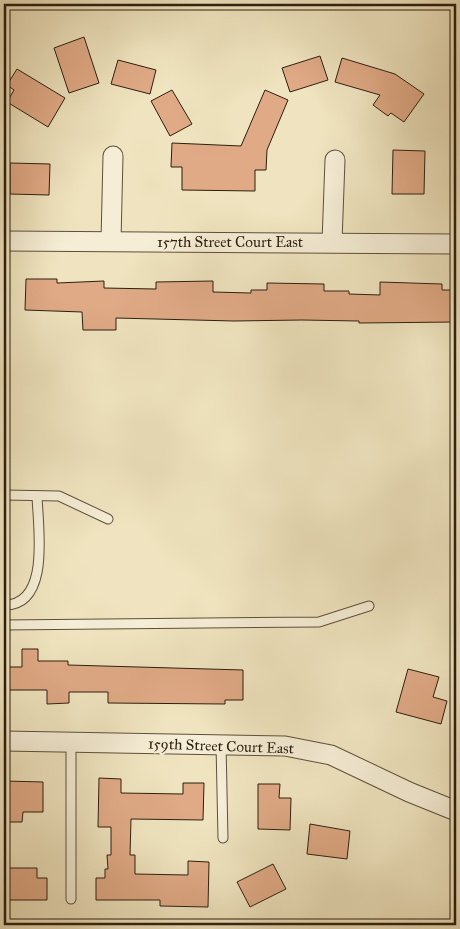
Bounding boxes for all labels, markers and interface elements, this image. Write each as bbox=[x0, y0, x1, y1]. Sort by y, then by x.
street label: 157th Street Court East bbox=[157, 233, 304, 251]
street label: 159th Street Court East bbox=[148, 734, 295, 758]

